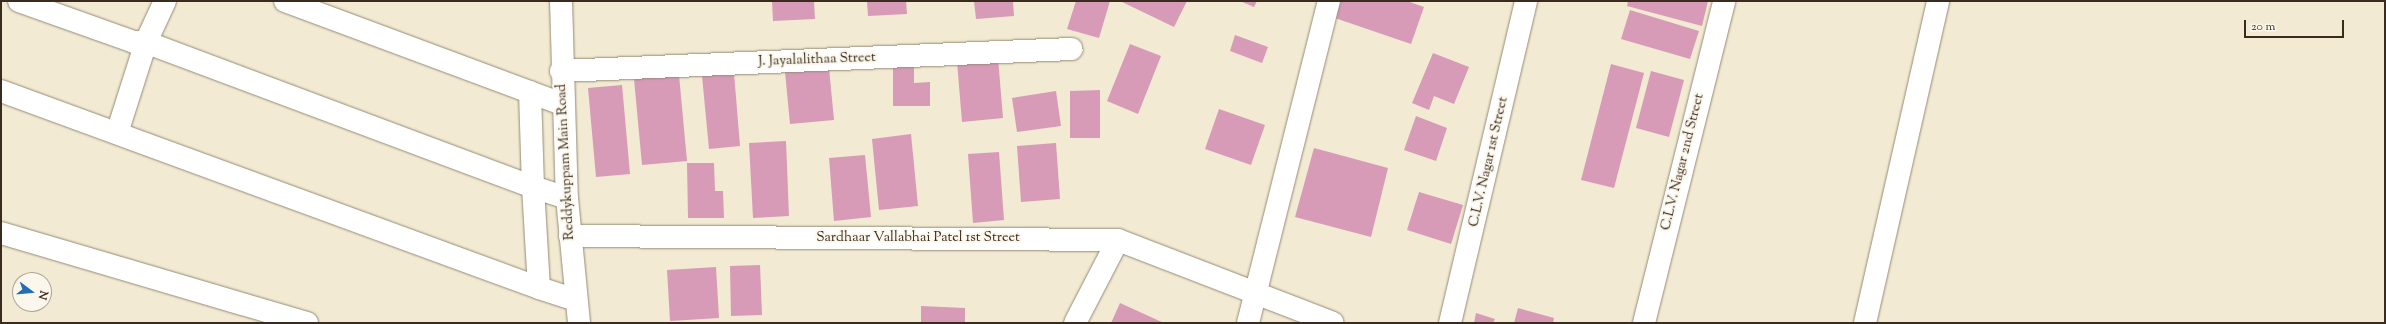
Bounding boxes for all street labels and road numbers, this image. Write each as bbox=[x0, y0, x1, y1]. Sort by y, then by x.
street label: J. Jayalalithaa Street bbox=[758, 50, 876, 70]
street label: Reddykuppam Main Road bbox=[554, 83, 578, 241]
street label: C.L.V. Nagar 2nd Street bbox=[1658, 92, 1708, 232]
street label: C.L.V. Nagar 1st Street bbox=[1466, 95, 1512, 229]
street label: Sardhaar Vallabhai Patel 1st Street bbox=[816, 230, 1020, 246]

